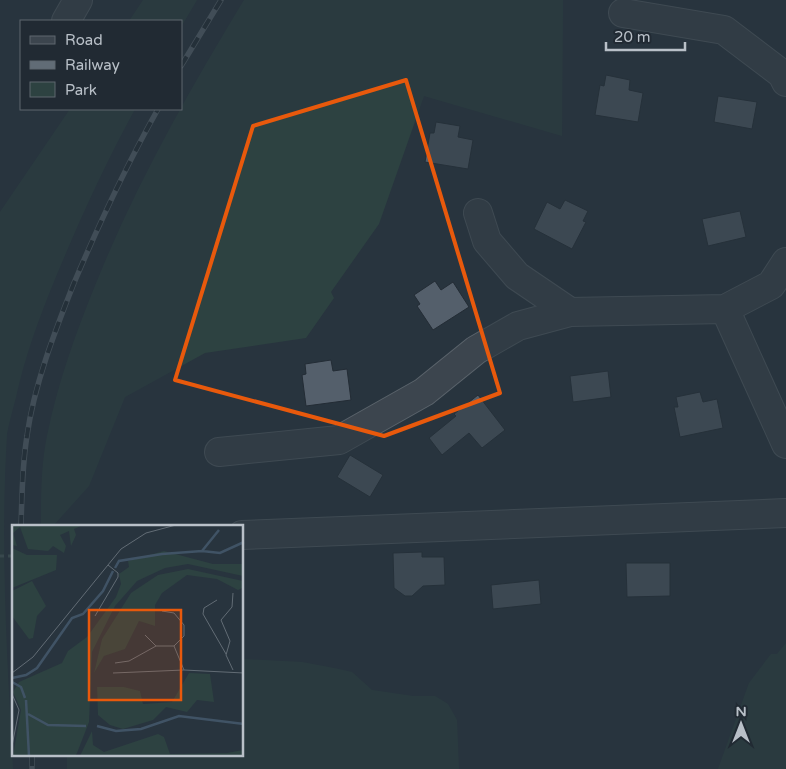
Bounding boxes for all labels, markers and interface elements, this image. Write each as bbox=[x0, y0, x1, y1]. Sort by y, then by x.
legend bbox=[20, 20, 182, 110]
scale bar bbox=[606, 20, 685, 52]
text: 20 m bbox=[614, 28, 651, 46]
text: Road bbox=[65, 31, 103, 49]
text: Railway bbox=[65, 56, 120, 74]
text: Park bbox=[65, 81, 97, 99]
inset map bbox=[12, 525, 244, 756]
north arrow bbox=[716, 699, 766, 749]
text: N bbox=[735, 703, 747, 720]

